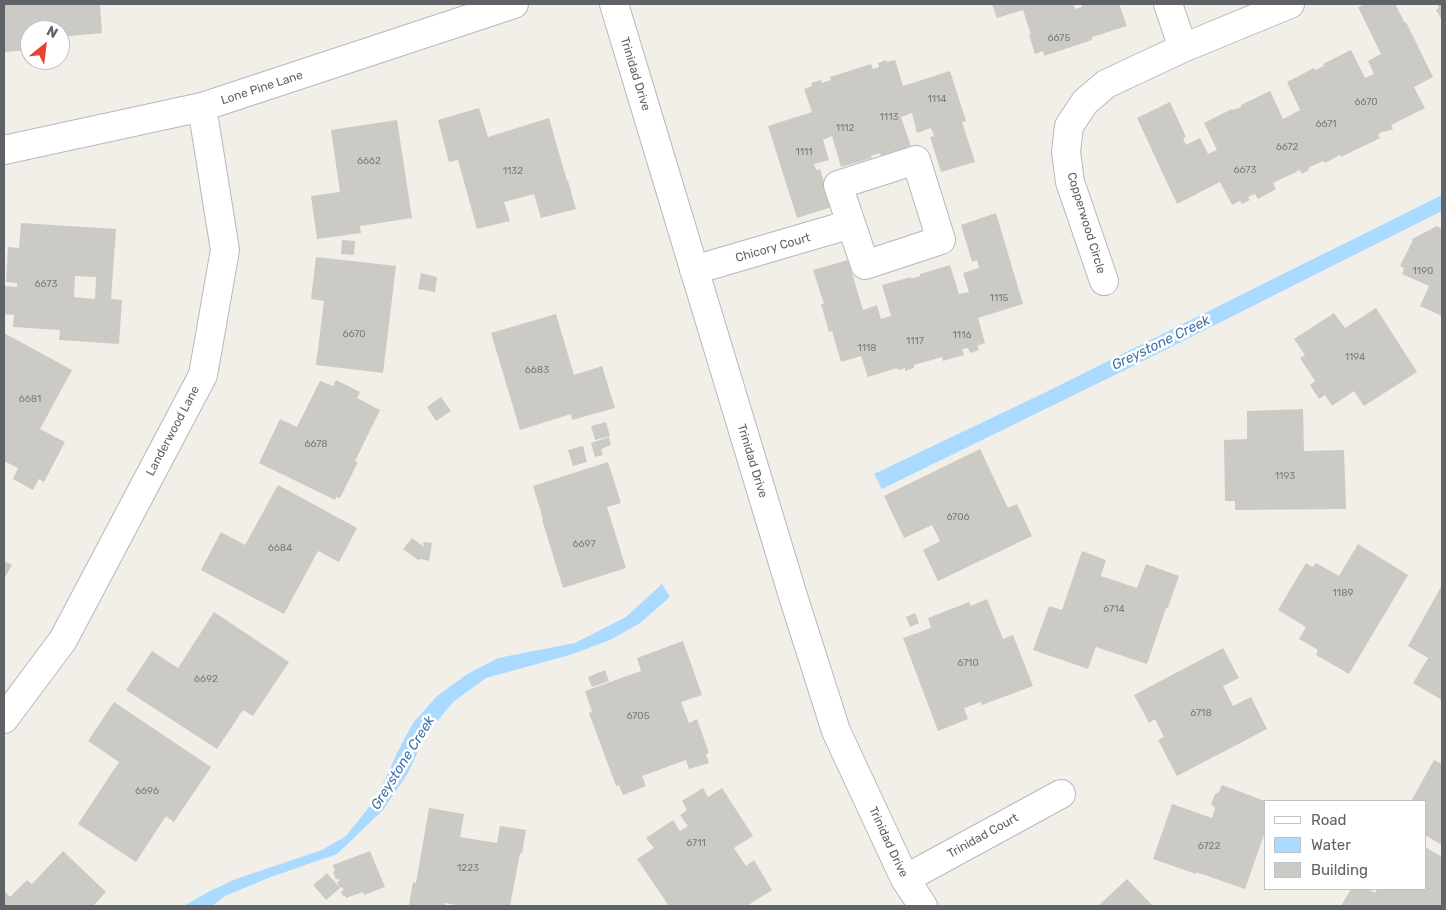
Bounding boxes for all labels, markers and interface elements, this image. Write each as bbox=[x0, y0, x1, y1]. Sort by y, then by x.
north arrow bbox=[20, 20, 70, 70]
text: N bbox=[43, 22, 61, 42]
house number: 6675 bbox=[1048, 32, 1070, 44]
street label: Trinidad Drive bbox=[617, 35, 653, 113]
street label: Lone Pine Lane bbox=[219, 68, 305, 108]
house number: 1114 bbox=[927, 93, 947, 105]
house number: 6670 bbox=[1354, 96, 1378, 108]
house number: 1113 bbox=[880, 111, 898, 123]
house number: 6671 bbox=[1315, 118, 1337, 130]
house number: 1112 bbox=[836, 122, 854, 134]
house number: 6672 bbox=[1276, 141, 1298, 153]
house number: 1111 bbox=[795, 146, 813, 158]
house number: 6662 bbox=[357, 155, 381, 167]
house number: 6673 bbox=[1234, 164, 1256, 176]
house number: 1132 bbox=[503, 165, 523, 177]
street label: Copperwood Circle bbox=[1064, 171, 1108, 275]
street label: Chicory Court bbox=[734, 230, 812, 266]
house number: 1190 bbox=[1413, 265, 1433, 277]
house number: 6673 bbox=[35, 278, 57, 290]
house number: 1115 bbox=[990, 292, 1008, 304]
water label: Greystone Creek bbox=[1109, 312, 1213, 374]
house number: 6670 bbox=[342, 328, 366, 340]
house number: 1116 bbox=[953, 329, 971, 341]
house number: 1117 bbox=[906, 335, 924, 347]
house number: 1118 bbox=[857, 342, 877, 354]
house number: 1194 bbox=[1345, 351, 1365, 363]
house number: 6683 bbox=[525, 364, 549, 376]
street label: Landerwood Lane bbox=[143, 384, 203, 478]
house number: 6681 bbox=[19, 393, 41, 405]
street label: Trinidad Drive bbox=[734, 422, 770, 500]
house number: 6678 bbox=[304, 438, 328, 450]
house number: 1193 bbox=[1275, 470, 1295, 482]
house number: 6706 bbox=[946, 511, 970, 523]
house number: 6697 bbox=[572, 538, 596, 550]
house number: 6684 bbox=[268, 542, 292, 554]
house number: 1189 bbox=[1333, 587, 1353, 599]
house number: 6714 bbox=[1103, 603, 1125, 615]
house number: 6710 bbox=[957, 657, 979, 669]
house number: 6692 bbox=[194, 673, 218, 685]
house number: 6718 bbox=[1190, 707, 1212, 719]
house number: 6705 bbox=[626, 710, 650, 722]
water label: Greystone Creek bbox=[367, 713, 439, 813]
house number: 6696 bbox=[135, 785, 159, 797]
legend bbox=[1264, 800, 1426, 890]
street label: Trinidad Drive bbox=[865, 804, 911, 880]
street label: Trinidad Court bbox=[945, 811, 1021, 861]
text: Road bbox=[1311, 811, 1347, 829]
text: Water bbox=[1311, 836, 1351, 854]
house number: 6711 bbox=[686, 837, 706, 849]
house number: 6722 bbox=[1198, 840, 1220, 852]
text: Building bbox=[1311, 861, 1368, 879]
house number: 1223 bbox=[457, 862, 479, 874]

